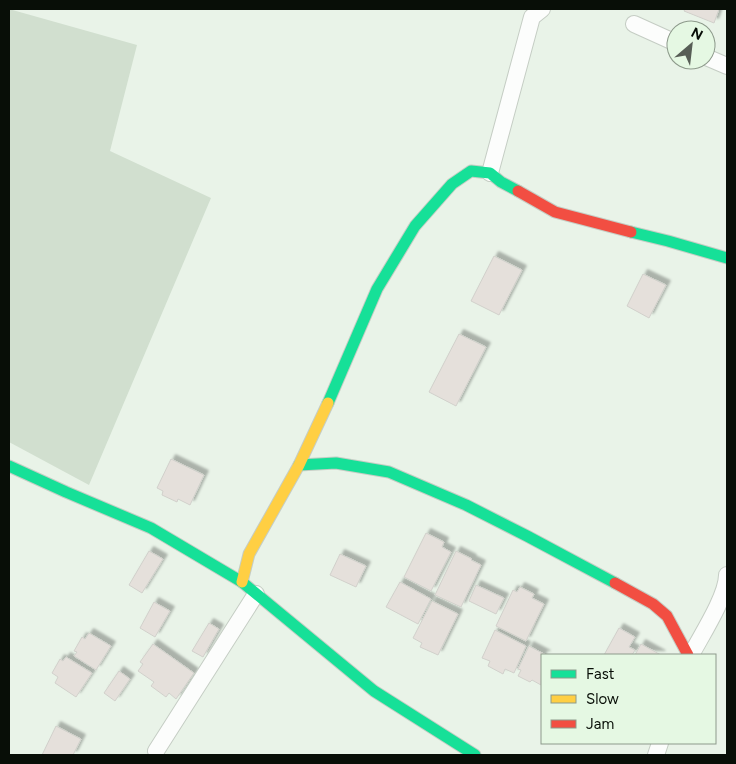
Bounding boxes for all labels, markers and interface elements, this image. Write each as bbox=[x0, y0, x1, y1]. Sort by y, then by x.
north arrow bbox=[666, 20, 716, 70]
text: N bbox=[688, 24, 706, 44]
legend bbox=[541, 654, 716, 744]
text: Fast bbox=[586, 665, 615, 683]
text: Slow bbox=[586, 690, 619, 708]
text: Jam bbox=[586, 715, 614, 733]

